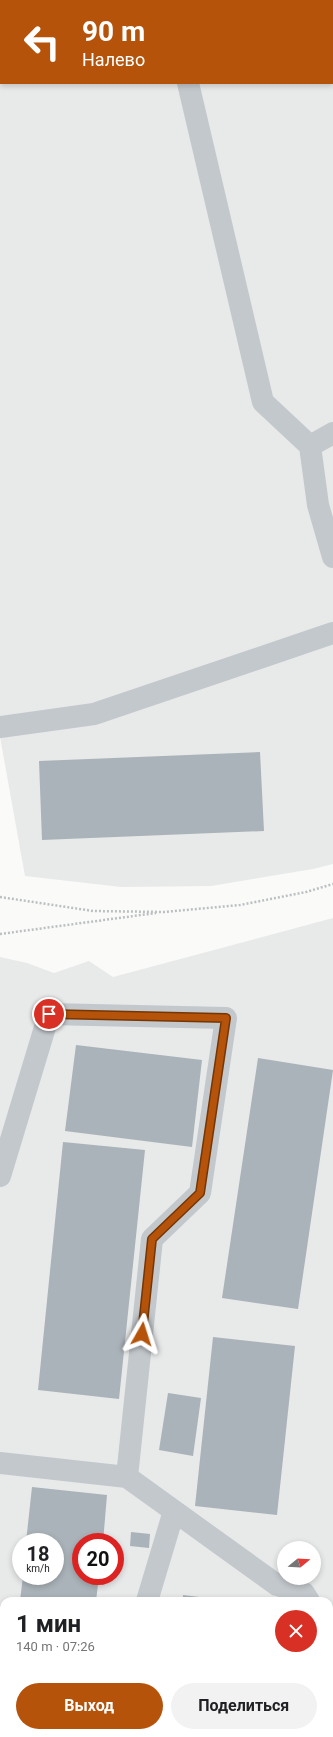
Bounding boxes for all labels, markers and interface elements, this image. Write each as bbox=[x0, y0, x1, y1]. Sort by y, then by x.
text: 90 m bbox=[82, 15, 145, 48]
icon: left bbox=[16, 16, 68, 68]
text: Налево bbox=[82, 49, 145, 70]
pin bbox=[32, 997, 66, 1031]
icon: arrive bbox=[38, 1003, 60, 1025]
position arrow bbox=[121, 1313, 163, 1355]
speed limit sign: 20 bbox=[72, 1533, 124, 1585]
north arrow bbox=[277, 1541, 321, 1585]
map controls bbox=[277, 1541, 321, 1585]
text: 18 bbox=[27, 1542, 49, 1566]
text: km/h bbox=[26, 1563, 50, 1574]
text: 1 мин bbox=[16, 1610, 81, 1638]
button: close bbox=[275, 1610, 317, 1652]
text: 140 m · 07:26 bbox=[16, 1639, 95, 1654]
button: Выход bbox=[16, 1683, 163, 1729]
button: Поделиться bbox=[171, 1683, 317, 1729]

